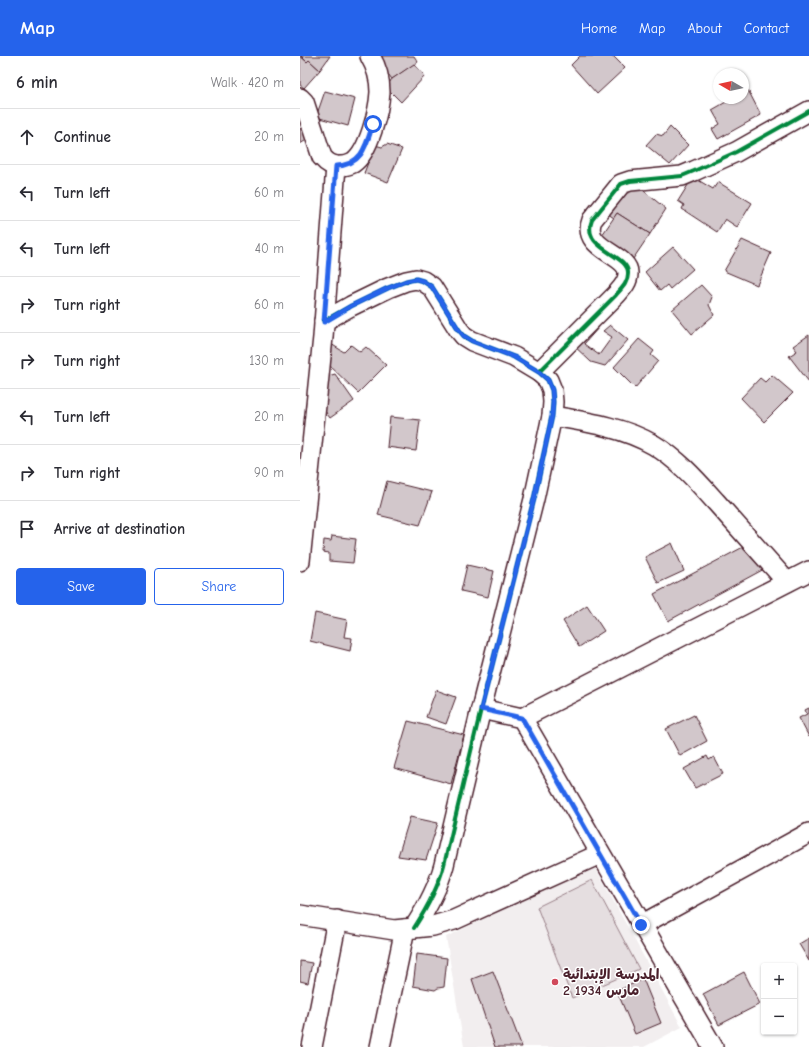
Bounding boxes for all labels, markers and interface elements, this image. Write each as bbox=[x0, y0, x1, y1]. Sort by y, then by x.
text: Map bbox=[20, 17, 55, 39]
text: Home bbox=[581, 20, 617, 37]
text: Map bbox=[639, 20, 665, 37]
text: About bbox=[687, 20, 722, 37]
text: Contact bbox=[744, 20, 789, 37]
north arrow bbox=[713, 68, 749, 104]
text: 6 min bbox=[16, 73, 58, 92]
text: Walk · 420 m bbox=[211, 75, 284, 90]
route start bbox=[364, 115, 382, 133]
icon: ahead bbox=[16, 126, 38, 148]
text: Continue bbox=[54, 128, 111, 146]
text: 20 m bbox=[254, 129, 284, 144]
icon: left bbox=[16, 182, 38, 204]
text: Turn left bbox=[54, 184, 110, 202]
text: 60 m bbox=[254, 185, 284, 200]
icon: left bbox=[16, 238, 38, 260]
text: Turn left bbox=[54, 240, 110, 258]
text: 40 m bbox=[255, 241, 284, 256]
icon: right bbox=[16, 294, 38, 316]
text: Turn right bbox=[54, 296, 120, 314]
text: 60 m bbox=[254, 297, 284, 312]
icon: right bbox=[16, 350, 38, 372]
text: Turn right bbox=[54, 352, 120, 370]
text: 130 m bbox=[249, 353, 284, 368]
icon: left bbox=[16, 406, 38, 428]
text: Turn left bbox=[54, 408, 110, 426]
text: 20 m bbox=[254, 409, 284, 424]
icon: right bbox=[16, 462, 38, 484]
text: Turn right bbox=[54, 464, 120, 482]
text: 90 m bbox=[254, 465, 284, 480]
icon: arrive bbox=[16, 518, 38, 540]
text: Arrive at destination bbox=[54, 520, 185, 538]
button: Save bbox=[16, 568, 146, 605]
button: Share bbox=[154, 568, 284, 605]
route end bbox=[632, 916, 650, 934]
map controls bbox=[761, 963, 797, 1035]
button: + bbox=[761, 963, 797, 999]
place label: المدرسة الإبتدائية 2 مارس 1934 bbox=[563, 966, 660, 999]
marker: المدرسة الإبتدائية 2 مارس 1934 bbox=[550, 977, 560, 987]
button: − bbox=[761, 999, 797, 1035]

